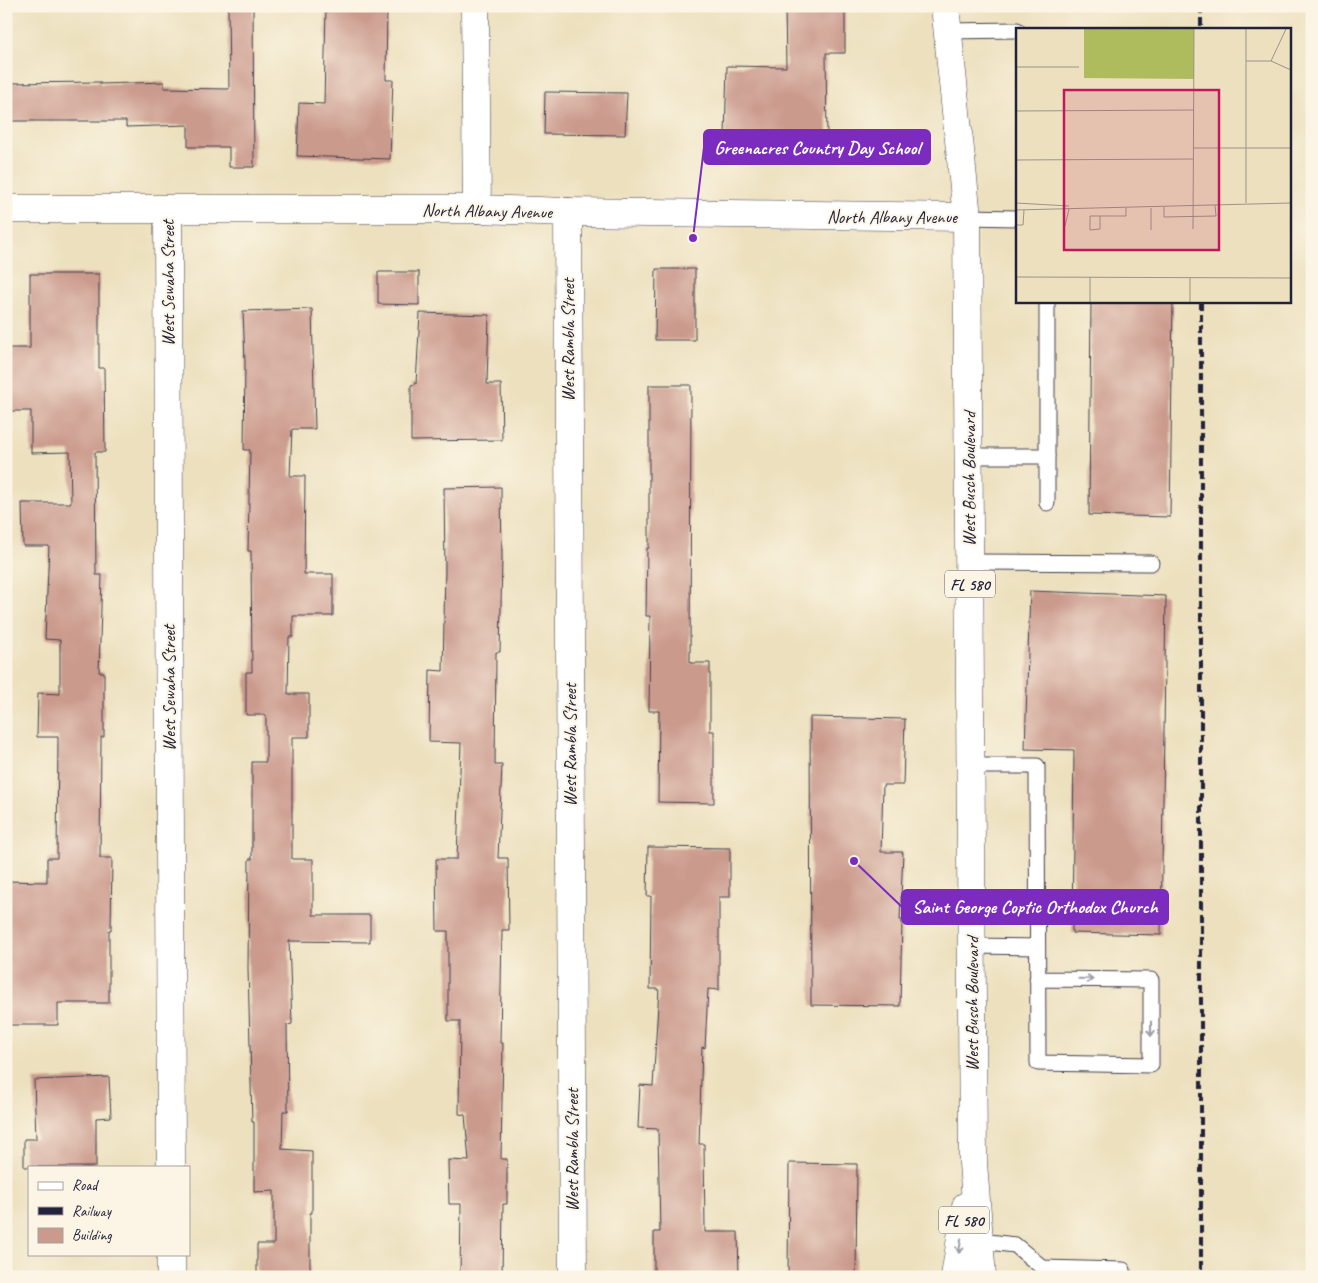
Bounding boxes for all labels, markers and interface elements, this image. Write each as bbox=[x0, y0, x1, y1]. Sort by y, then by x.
inset map bbox=[1016, 28, 1290, 302]
callout: Greenacres Country Day School bbox=[704, 130, 930, 164]
text: Greenacres Country Day School bbox=[714, 136, 923, 160]
street label: North Albany Avenue bbox=[422, 199, 553, 223]
street label: North Albany Avenue bbox=[827, 206, 958, 228]
street label: West Sewaha Street bbox=[157, 218, 179, 346]
street label: West Rambla Street bbox=[557, 276, 579, 402]
street label: West Busch Boulevard bbox=[958, 409, 980, 546]
road number: FL 580 bbox=[945, 570, 995, 598]
street label: West Sewaha Street bbox=[158, 623, 180, 751]
street label: West Rambla Street bbox=[559, 681, 581, 807]
callout: Saint George Coptic Orthodox Church bbox=[902, 890, 1168, 924]
text: Saint George Coptic Orthodox Church bbox=[912, 895, 1159, 919]
street label: West Busch Boulevard bbox=[961, 934, 983, 1071]
one-way arrow bbox=[1078, 975, 1094, 984]
one-way arrow bbox=[1146, 1020, 1156, 1037]
street label: West Rambla Street bbox=[561, 1086, 583, 1212]
legend bbox=[28, 1166, 190, 1256]
text: Road bbox=[72, 1176, 99, 1195]
text: Railway bbox=[72, 1202, 113, 1221]
road number: FL 580 bbox=[939, 1206, 989, 1234]
text: Building bbox=[72, 1226, 112, 1245]
one-way arrow bbox=[954, 1237, 964, 1253]

